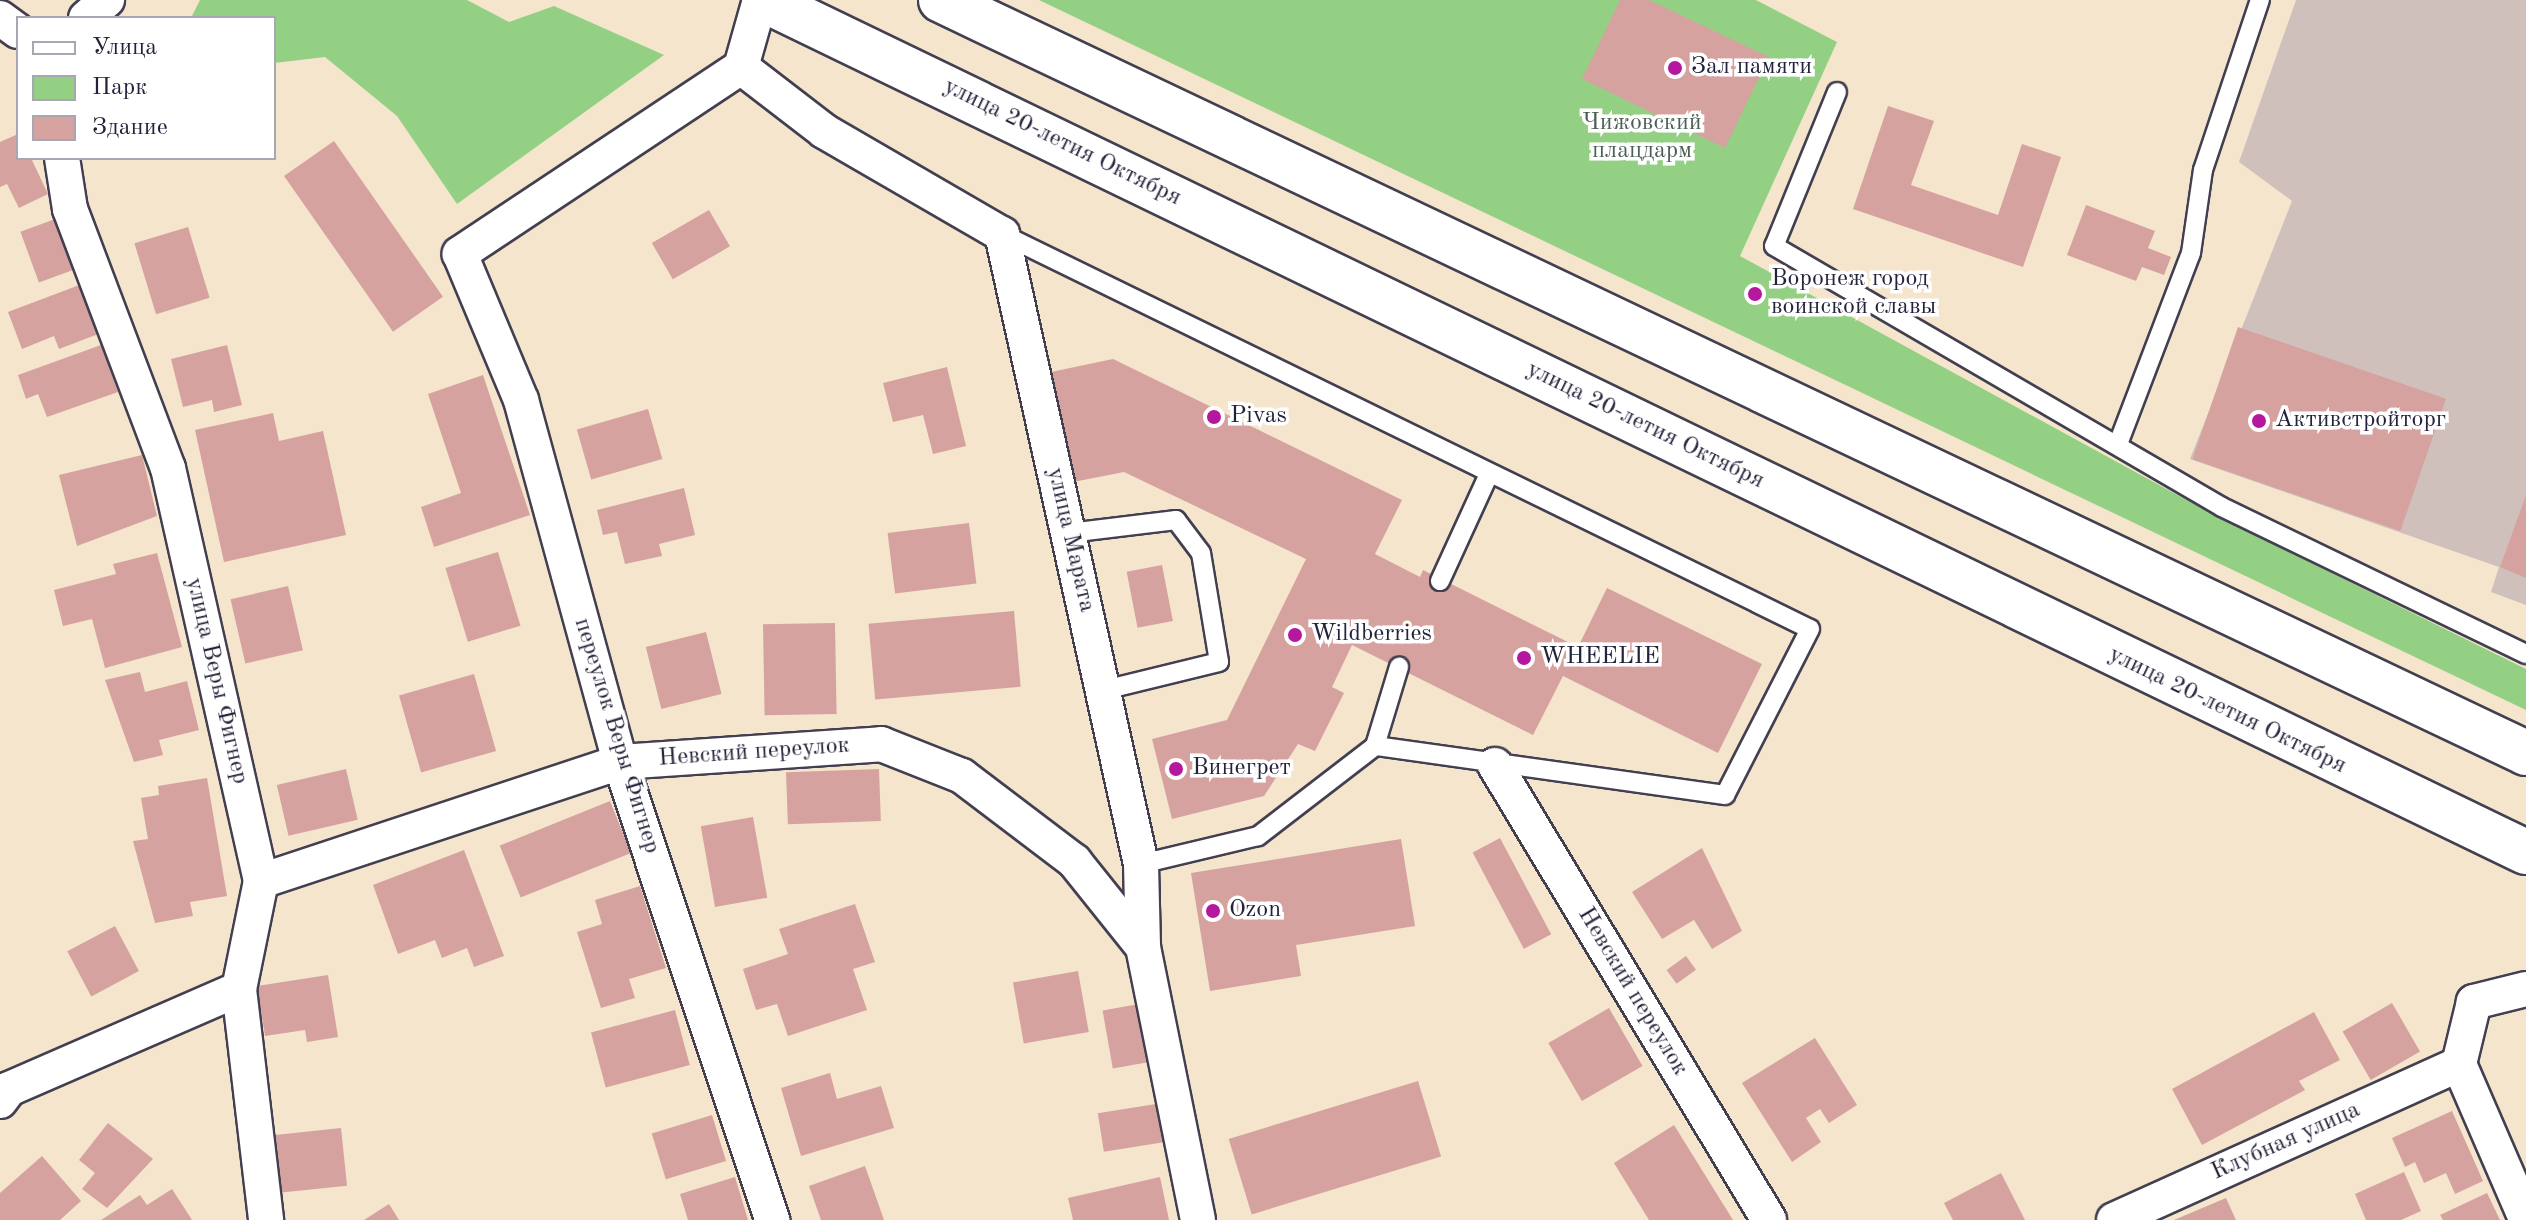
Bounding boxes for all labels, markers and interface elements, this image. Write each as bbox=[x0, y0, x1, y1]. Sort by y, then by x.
legend bbox=[16, 16, 276, 160]
text: Улица bbox=[92, 36, 157, 60]
place label: Зал памяти bbox=[1691, 54, 1812, 82]
marker: Зал памяти bbox=[1666, 59, 1684, 77]
street label: улица 20-летия Октября bbox=[938, 73, 1186, 213]
text: Парк bbox=[92, 76, 147, 100]
park label: Чижовский плацдарм bbox=[1582, 110, 1702, 166]
text: Здание bbox=[92, 116, 168, 140]
place label: Воронеж город воинской славы bbox=[1771, 266, 1936, 322]
marker: Воронеж город воинской славы bbox=[1746, 285, 1764, 303]
street label: улица 20-летия Октября bbox=[1521, 356, 1769, 496]
place label: Pivas bbox=[1230, 403, 1287, 431]
place label: Активстройторг bbox=[2275, 407, 2446, 435]
marker: Pivas bbox=[1205, 408, 1223, 426]
marker: Активстройторг bbox=[2250, 412, 2268, 430]
street label: улица Марата bbox=[1039, 465, 1101, 615]
street label: улица Веры Фигнер bbox=[178, 575, 254, 787]
street label: переулок Веры Фигнер bbox=[566, 615, 666, 857]
place label: Wildberries bbox=[1311, 621, 1432, 649]
marker: Wildberries bbox=[1286, 626, 1304, 644]
street label: улица 20-летия Октября bbox=[2103, 641, 2351, 781]
place label: WHEELIE bbox=[1540, 644, 1660, 672]
marker: WHEELIE bbox=[1515, 649, 1533, 667]
street label: Невский переулок bbox=[657, 732, 851, 774]
place label: Винегрет bbox=[1192, 755, 1291, 783]
marker: Винегрет bbox=[1167, 760, 1185, 778]
place label: Ozon bbox=[1229, 897, 1281, 925]
marker: Ozon bbox=[1204, 902, 1222, 920]
street label: Невский переулок bbox=[1570, 902, 1694, 1082]
street label: Клубная улица bbox=[2207, 1096, 2365, 1188]

